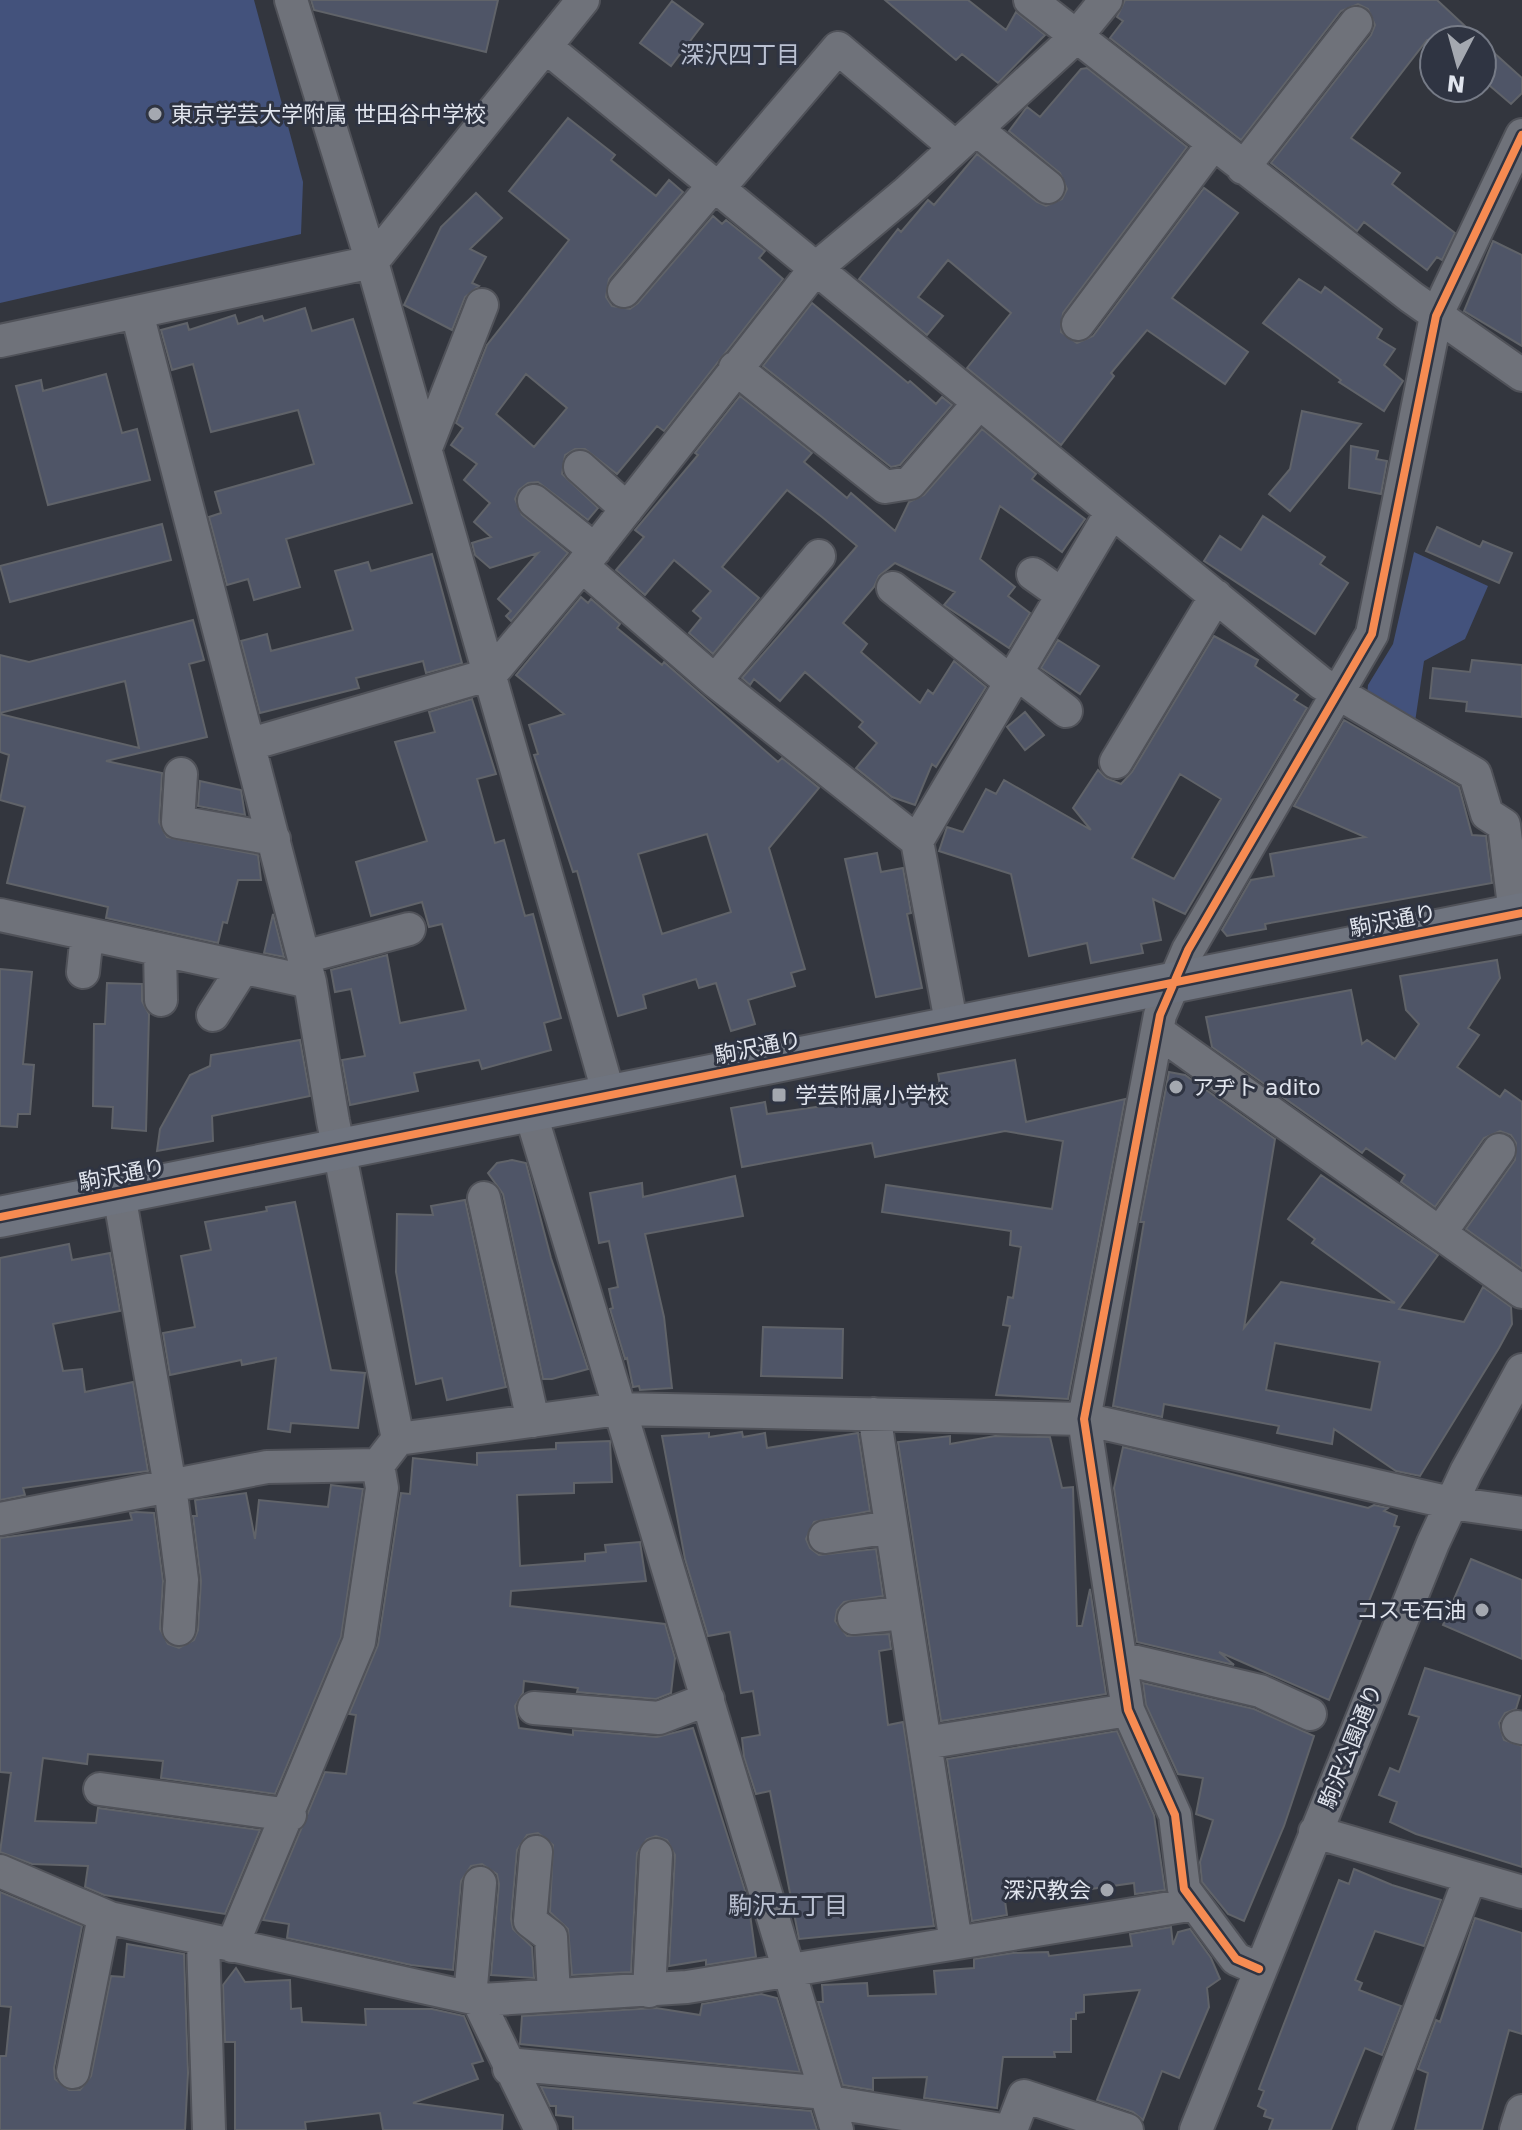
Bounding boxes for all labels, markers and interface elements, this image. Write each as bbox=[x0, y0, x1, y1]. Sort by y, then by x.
north arrow bbox=[1418, 24, 1498, 104]
district label: 深沢四丁目 bbox=[680, 41, 800, 69]
text: N bbox=[1445, 70, 1466, 97]
place label: 東京学芸大学附属 世田谷中学校 bbox=[171, 102, 486, 127]
marker: 東京学芸大学附属 世田谷中学校 bbox=[146, 105, 164, 123]
street label: 駒沢通り bbox=[1348, 900, 1439, 941]
street label: 駒沢通り bbox=[713, 1027, 804, 1068]
place label: アヂト adito bbox=[1192, 1075, 1321, 1100]
marker: アヂト adito bbox=[1167, 1078, 1185, 1096]
place label: 学芸附属小学校 bbox=[795, 1083, 949, 1108]
marker: 学芸附属小学校 bbox=[770, 1086, 788, 1104]
street label: 駒沢通り bbox=[77, 1154, 168, 1195]
place label: コスモ石油 bbox=[1356, 1598, 1466, 1623]
marker: コスモ石油 bbox=[1473, 1601, 1491, 1619]
street label: 駒沢公園通り bbox=[1314, 1680, 1387, 1812]
place label: 深沢教会 bbox=[1003, 1878, 1091, 1903]
marker: 深沢教会 bbox=[1098, 1881, 1116, 1899]
district label: 駒沢五丁目 bbox=[728, 1892, 848, 1920]

